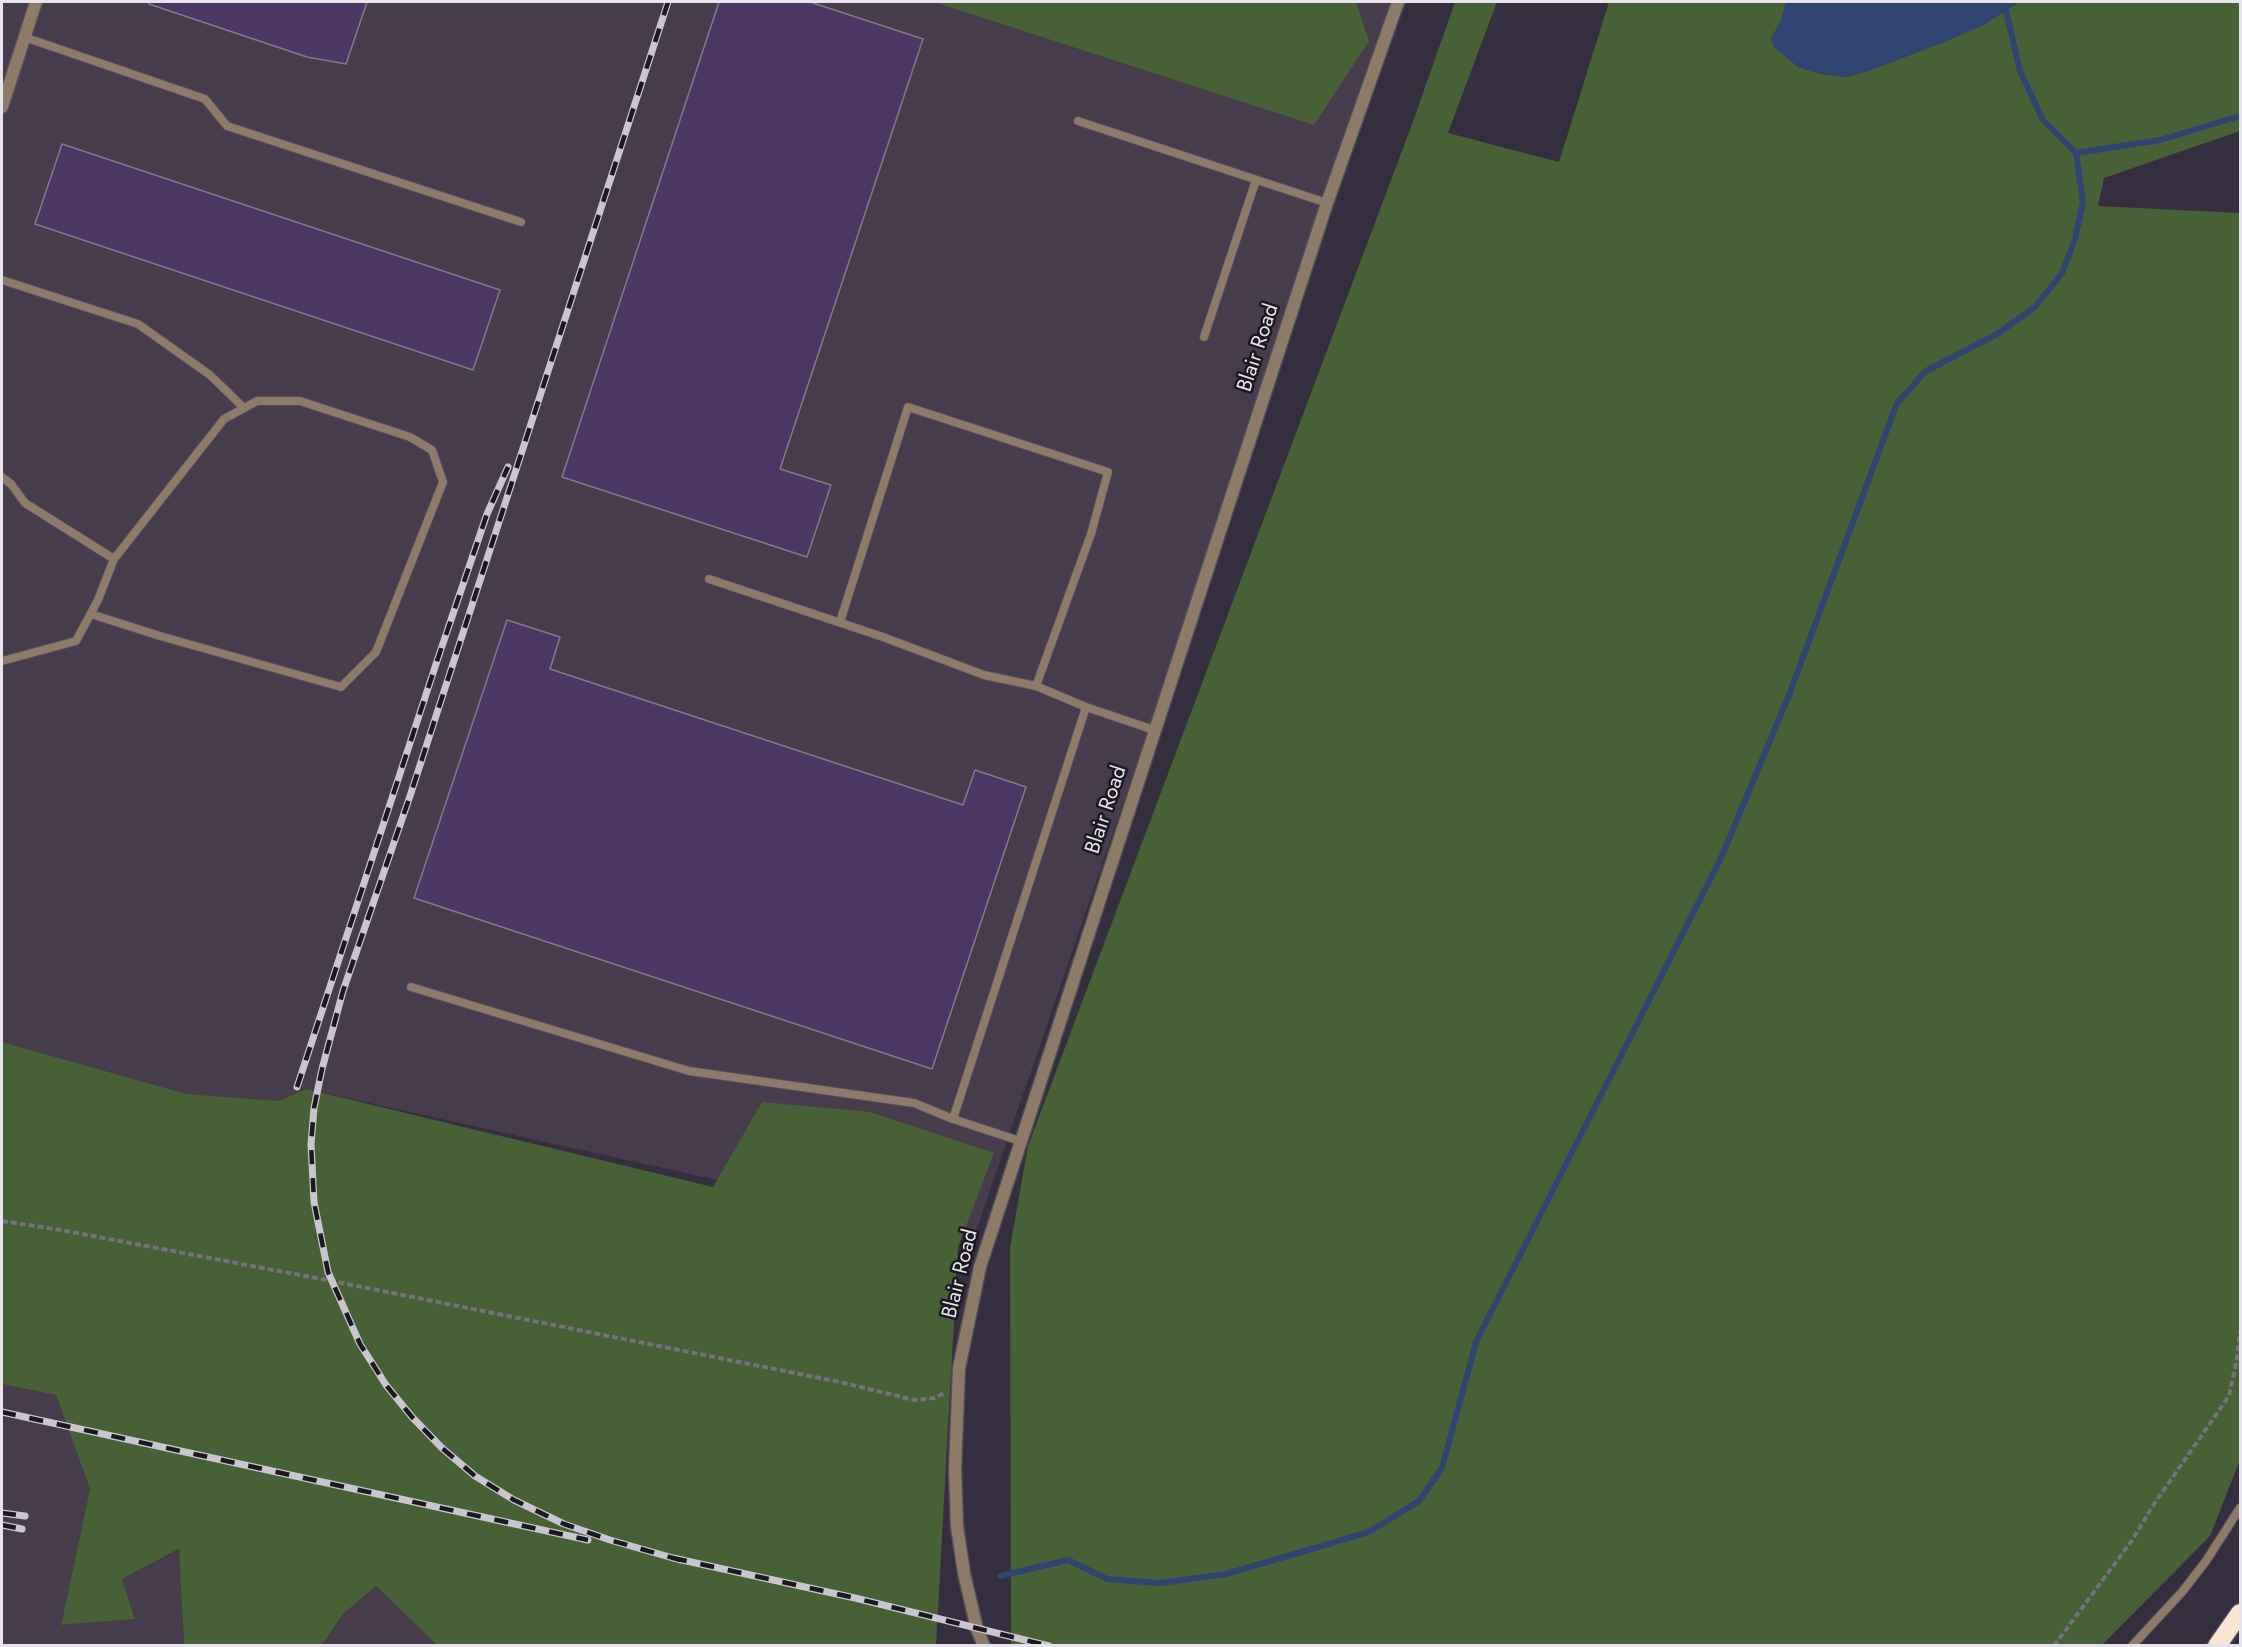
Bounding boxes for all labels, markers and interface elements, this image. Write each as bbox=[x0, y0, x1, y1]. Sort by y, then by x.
street label: Blair Road bbox=[1233, 301, 1285, 395]
street label: Blair Road bbox=[1081, 763, 1133, 857]
street label: Blair Road bbox=[938, 1227, 984, 1321]

